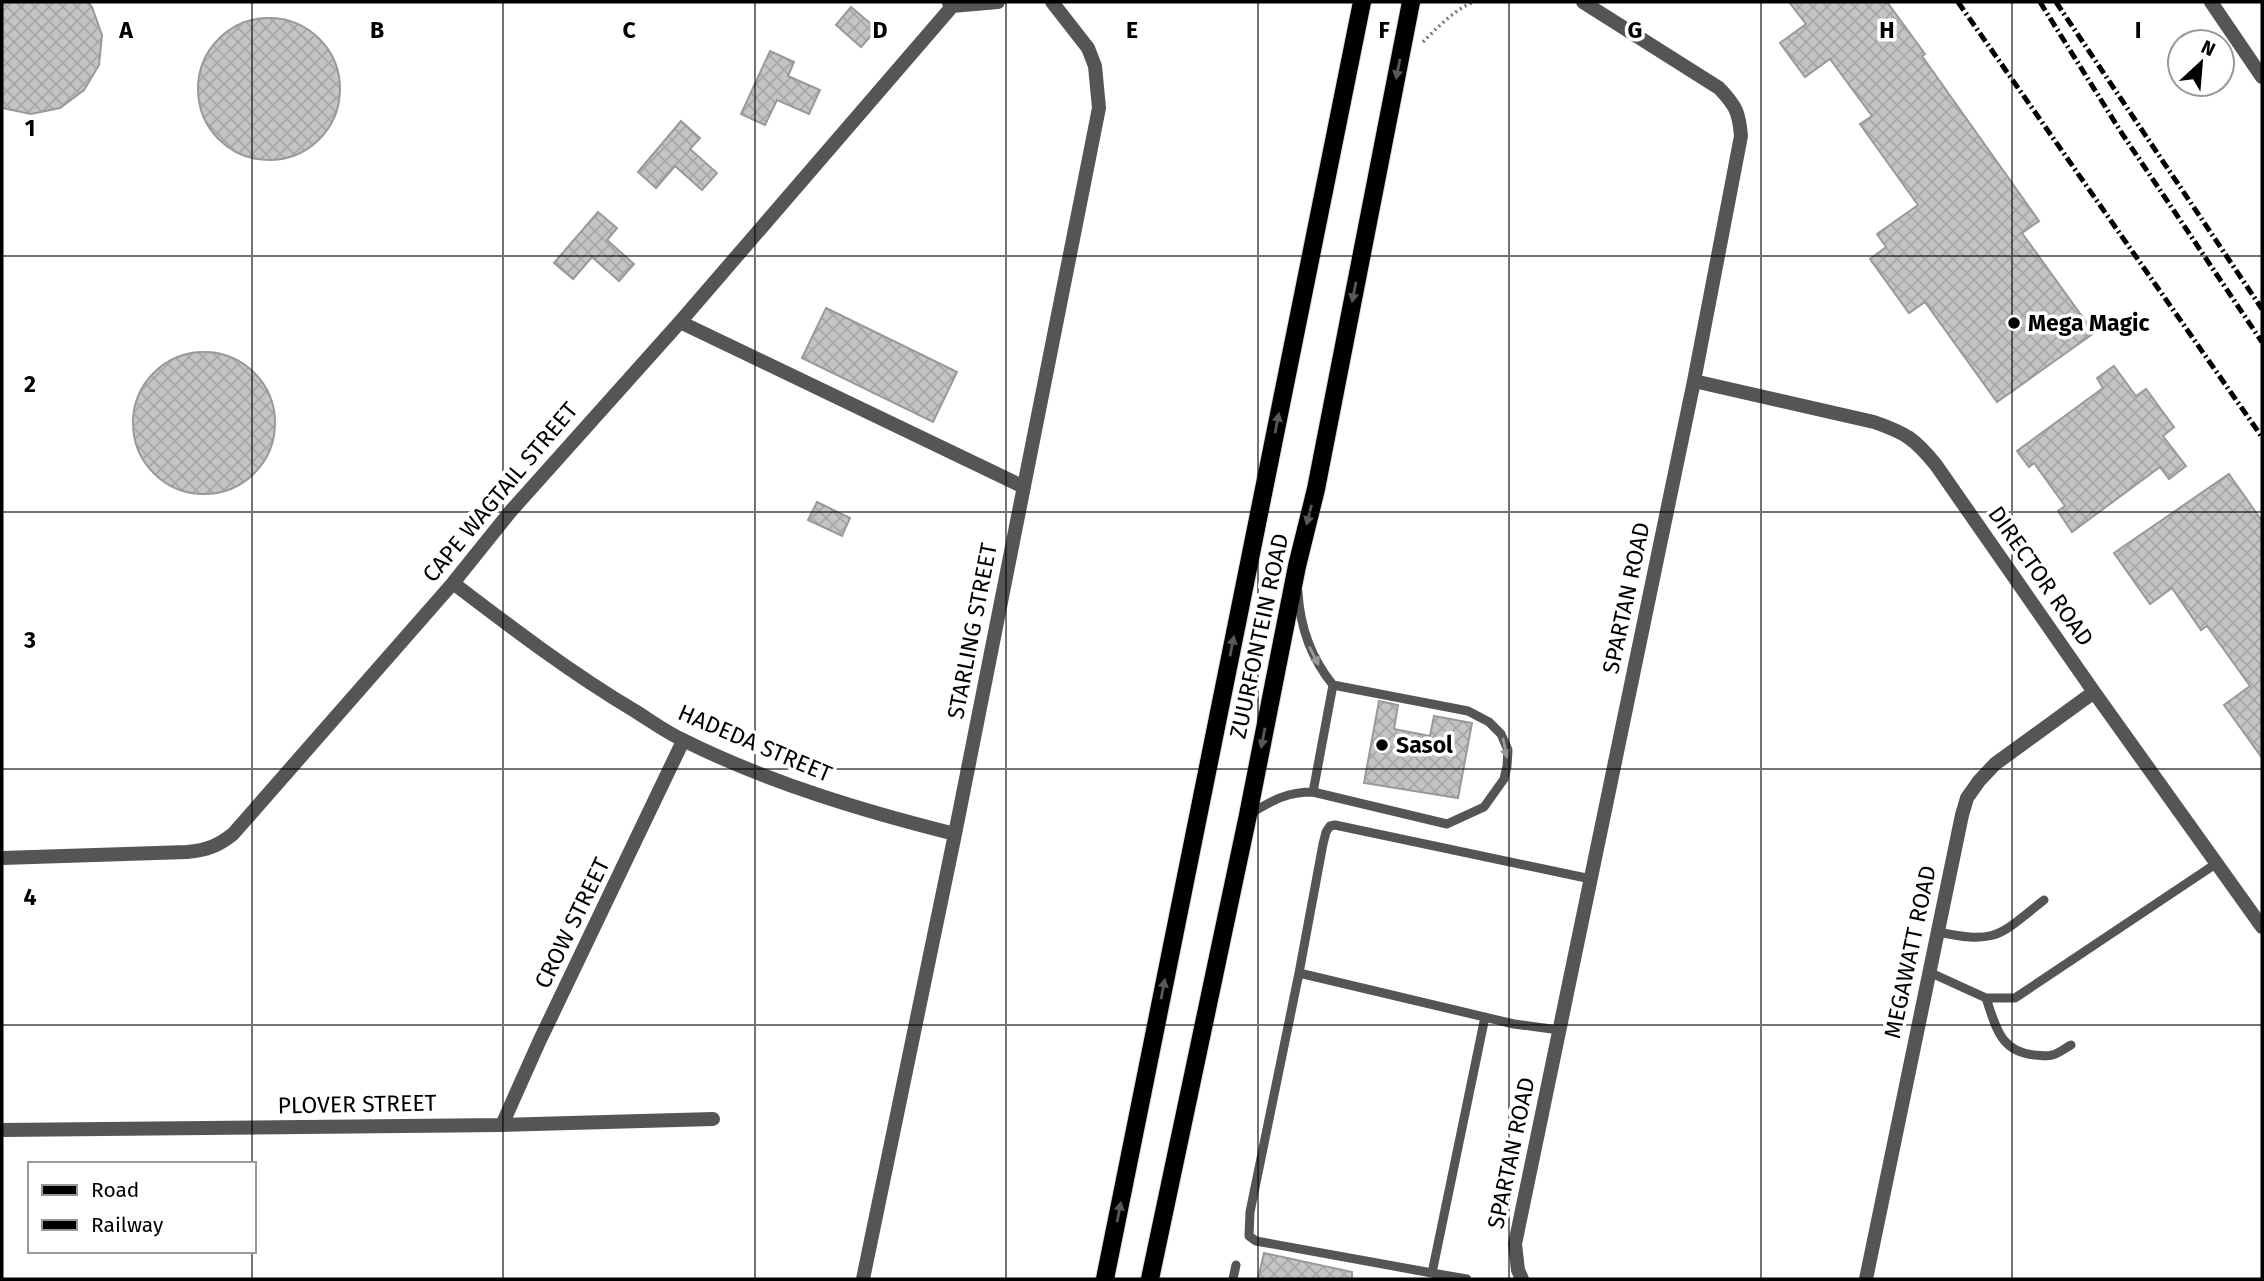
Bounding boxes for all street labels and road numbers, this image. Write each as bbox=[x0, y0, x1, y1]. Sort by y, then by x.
street label: CAPE WAGTAIL STREET bbox=[416, 396, 584, 588]
street label: DIRECTOR ROAD bbox=[1982, 501, 2100, 651]
street label: SPARTAN ROAD bbox=[1596, 520, 1656, 676]
street label: ZUURFONTEIN ROAD bbox=[1224, 531, 1294, 741]
street label: STARLING STREET bbox=[941, 540, 1003, 721]
street label: HADEDA STREET bbox=[674, 698, 836, 788]
street label: CROW STREET bbox=[528, 853, 616, 993]
street label: MEGAWATT ROAD bbox=[1878, 863, 1942, 1041]
street label: SPARTAN ROAD bbox=[1481, 1075, 1541, 1231]
street label: PLOVER STREET bbox=[277, 1089, 437, 1119]

